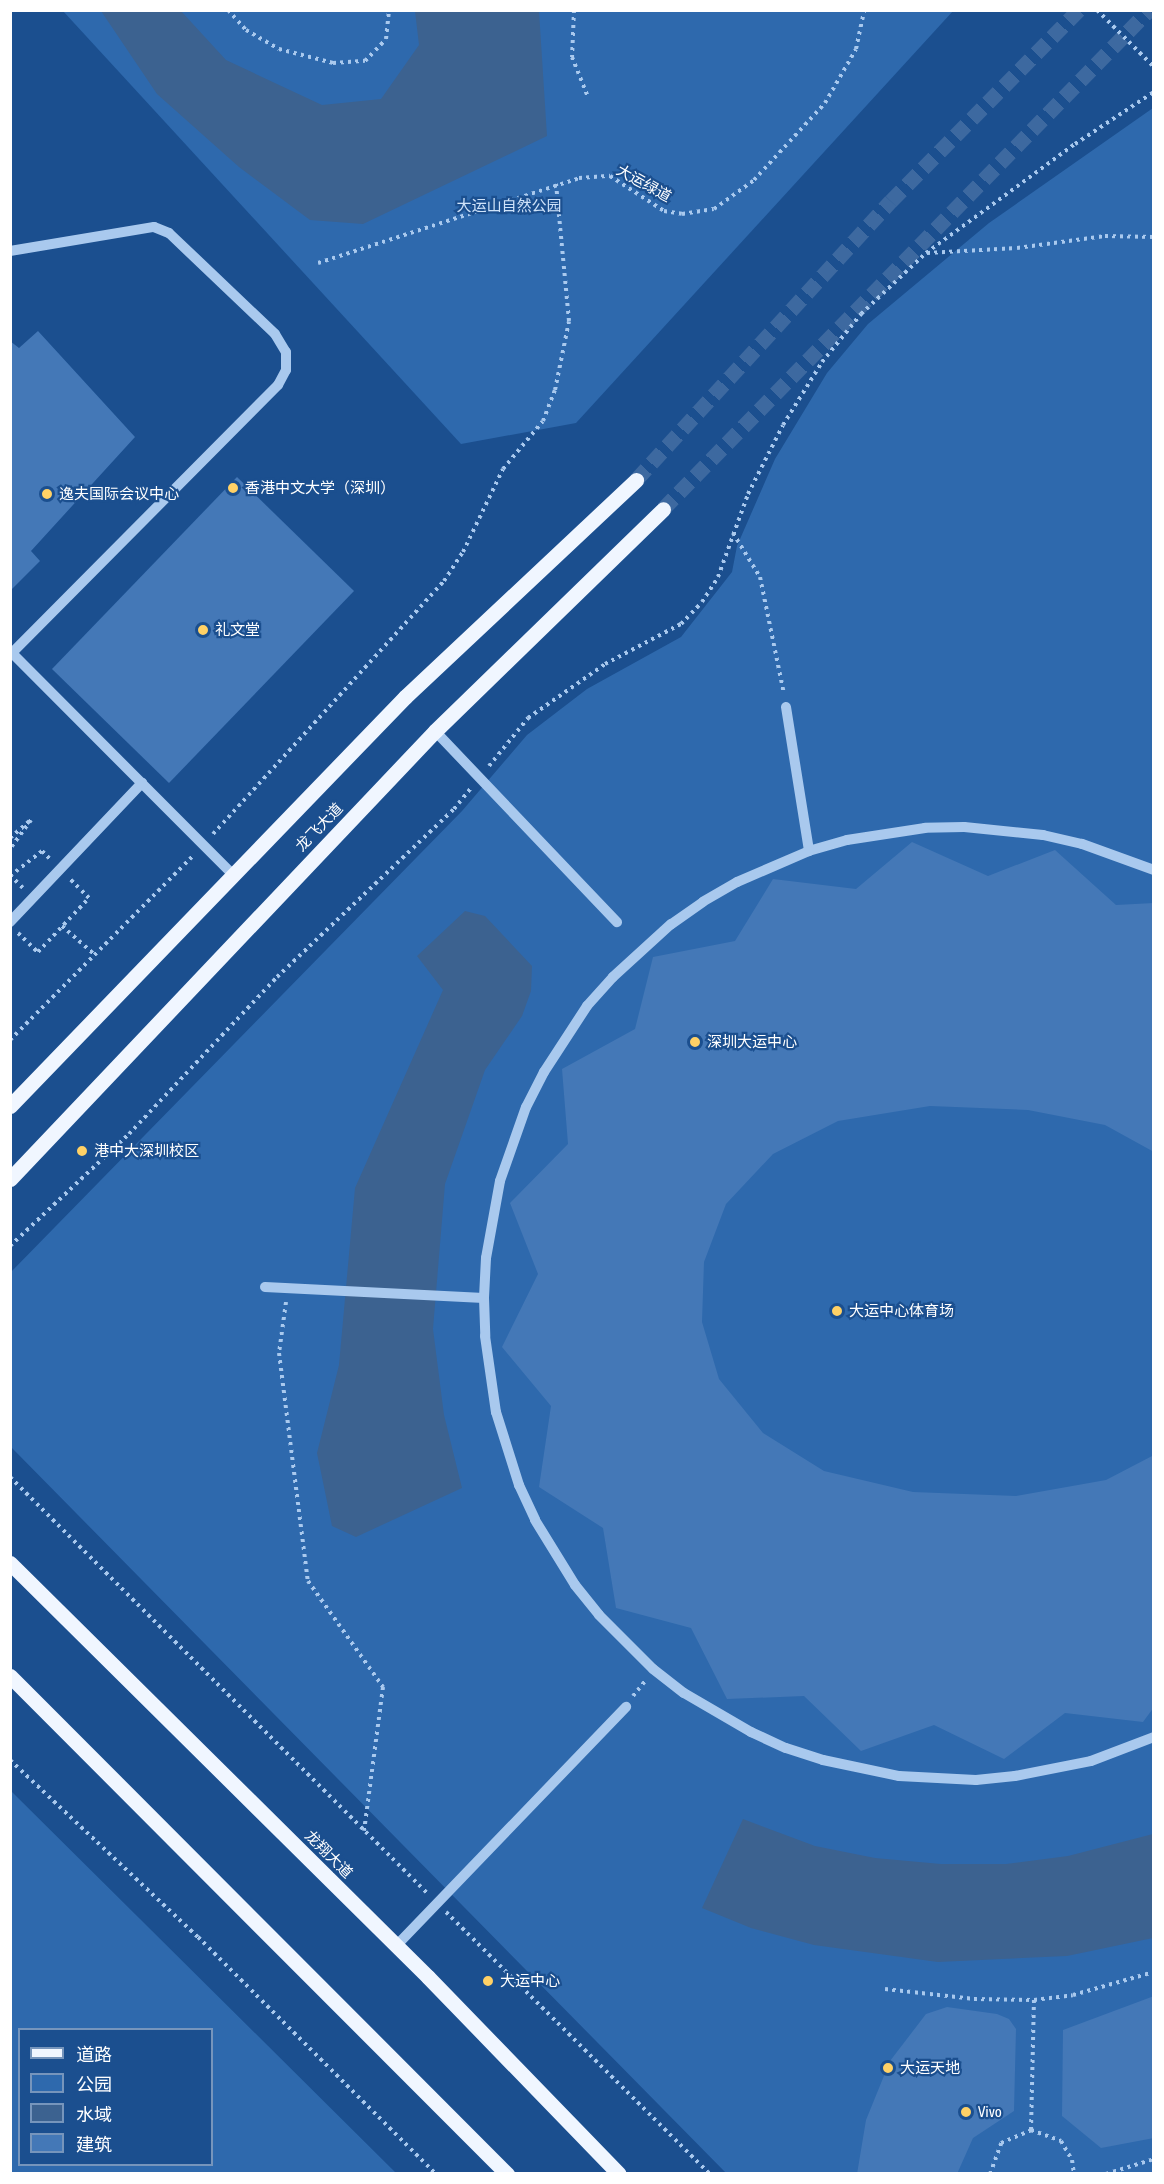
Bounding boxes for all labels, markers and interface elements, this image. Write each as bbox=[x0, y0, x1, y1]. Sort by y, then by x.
street label: 大运绿道 bbox=[613, 161, 675, 205]
park label: 大运山自然公园 bbox=[457, 197, 561, 215]
place label: 香港中文大学（深圳） bbox=[245, 479, 395, 497]
marker: 香港中文大学（深圳） bbox=[226, 481, 240, 495]
place label: 逸夫国际会议中心 bbox=[59, 485, 179, 503]
marker: 逸夫国际会议中心 bbox=[40, 487, 54, 501]
place label: 礼文堂 bbox=[215, 621, 260, 639]
marker: 礼文堂 bbox=[196, 623, 210, 637]
street label: 龙飞大道 bbox=[292, 799, 346, 855]
place label: 深圳大运中心 bbox=[707, 1033, 797, 1051]
marker: 深圳大运中心 bbox=[688, 1035, 702, 1049]
place label: 港中大深圳校区 bbox=[94, 1142, 199, 1160]
marker: 港中大深圳校区 bbox=[75, 1144, 89, 1158]
place label: 大运中心体育场 bbox=[849, 1302, 954, 1320]
marker: 大运中心体育场 bbox=[830, 1304, 844, 1318]
street label: 龙翔大道 bbox=[301, 1826, 357, 1882]
place label: 大运中心 bbox=[500, 1972, 560, 1990]
marker: 大运中心 bbox=[481, 1974, 495, 1988]
legend bbox=[18, 2028, 213, 2166]
text: 道路 bbox=[76, 2044, 112, 2065]
place label: 大运天地 bbox=[900, 2059, 960, 2077]
marker: 大运天地 bbox=[881, 2061, 895, 2075]
text: 公园 bbox=[76, 2074, 112, 2095]
place label: Vivo bbox=[978, 2103, 1002, 2121]
text: 水域 bbox=[76, 2104, 112, 2125]
marker: Vivo bbox=[959, 2105, 973, 2119]
text: 建筑 bbox=[76, 2134, 112, 2155]

